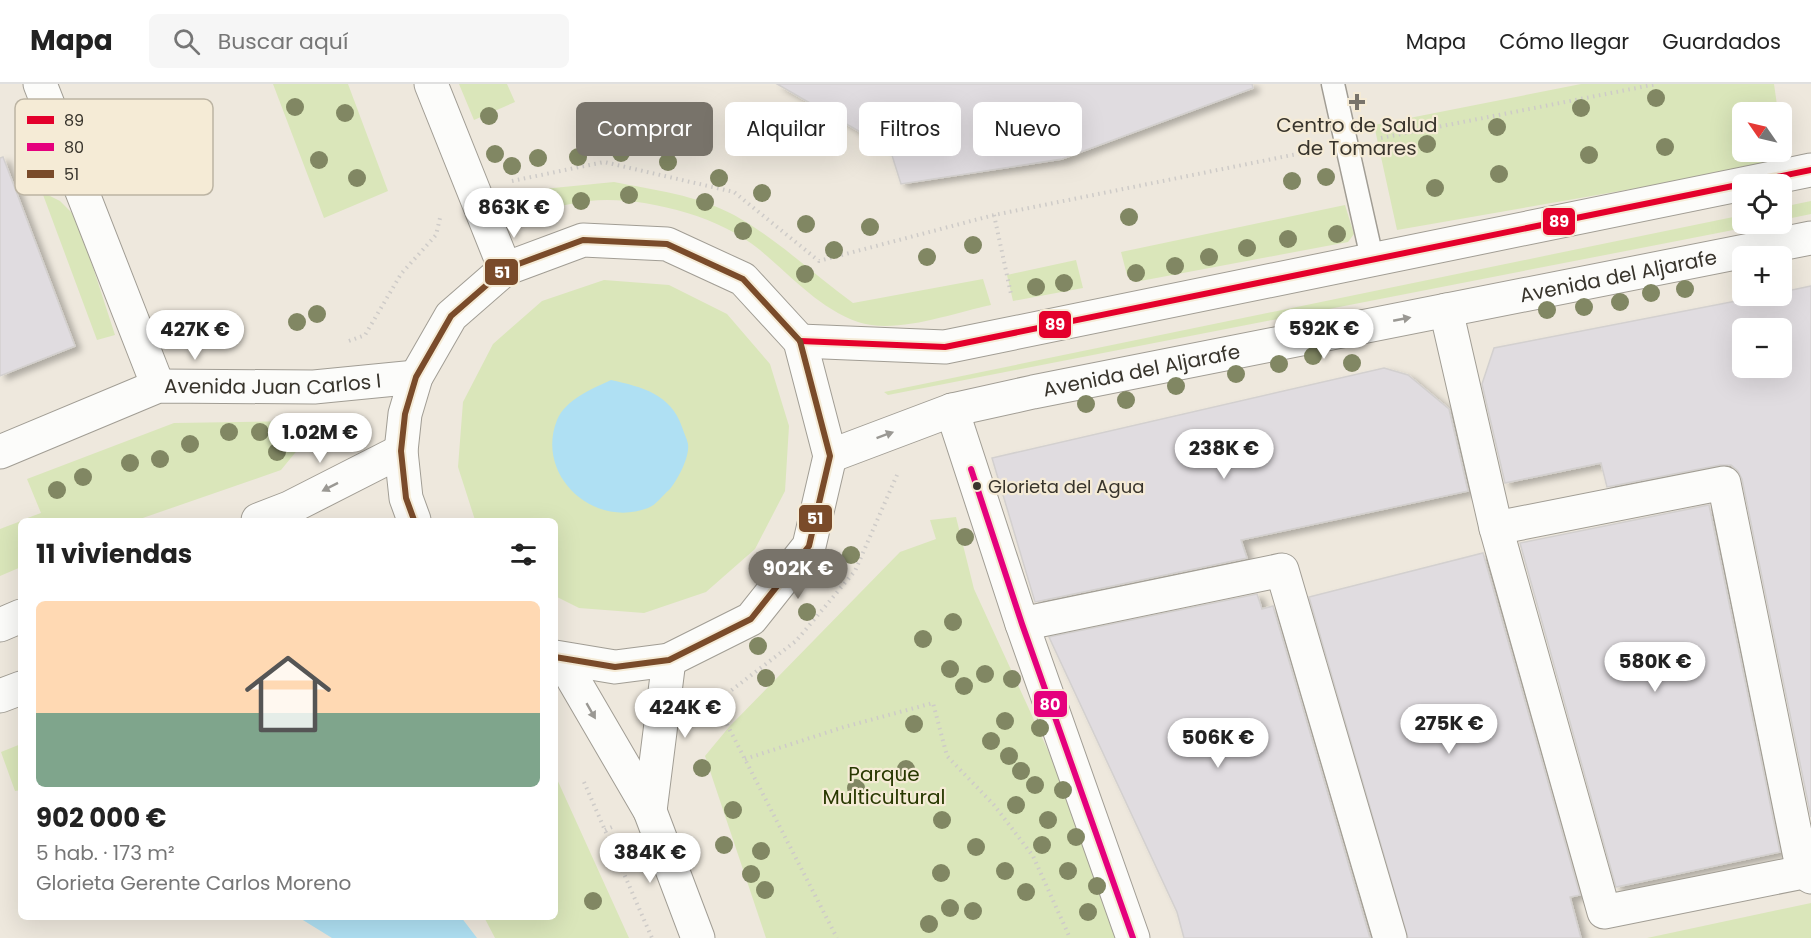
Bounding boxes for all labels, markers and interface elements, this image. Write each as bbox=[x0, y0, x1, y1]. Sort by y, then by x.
search box bbox=[149, 14, 569, 68]
text: Mapa bbox=[30, 21, 113, 60]
icon: search bbox=[170, 25, 203, 58]
text: Buscar aquí bbox=[218, 26, 348, 57]
text: Mapa bbox=[1406, 27, 1466, 56]
text: Cómo llegar bbox=[1499, 27, 1629, 56]
text: Guardados bbox=[1662, 27, 1781, 56]
marker: Centro de Salud de Tomares bbox=[1348, 93, 1366, 111]
legend bbox=[15, 99, 213, 195]
chip: Comprar bbox=[576, 102, 713, 156]
chip: Alquilar bbox=[725, 102, 847, 156]
chip: Filtros bbox=[859, 102, 961, 156]
chip: Nuevo bbox=[973, 102, 1082, 156]
north arrow bbox=[1732, 102, 1792, 162]
map controls bbox=[1732, 102, 1792, 378]
text: 89 bbox=[64, 109, 84, 132]
place label: Centro de Salud de Tomares bbox=[1276, 111, 1438, 162]
text: 80 bbox=[64, 136, 84, 159]
text: 51 bbox=[64, 163, 79, 186]
button: locate bbox=[1732, 174, 1792, 234]
pin: 863K € bbox=[465, 188, 563, 239]
text: 863K € bbox=[478, 193, 550, 221]
line badge: 89 bbox=[1542, 207, 1576, 236]
text: 89 bbox=[1549, 210, 1569, 233]
street label: Avenida del Aljarafe bbox=[1517, 243, 1719, 309]
button: + bbox=[1732, 246, 1792, 306]
line badge: 51 bbox=[484, 258, 519, 286]
text: 51 bbox=[494, 261, 510, 284]
pin: 592K € bbox=[1275, 309, 1373, 360]
pin: 427K € bbox=[146, 310, 244, 361]
line badge: 89 bbox=[1038, 310, 1072, 339]
text: 89 bbox=[1045, 313, 1065, 336]
text: 592K € bbox=[1289, 314, 1359, 342]
one-way arrow bbox=[1393, 314, 1412, 323]
text: 427K € bbox=[160, 315, 230, 343]
button: − bbox=[1732, 318, 1792, 378]
street label: Avenida del Aljarafe bbox=[1041, 337, 1243, 404]
street label: Avenida Juan Carlos I bbox=[164, 366, 382, 402]
pin: 1.02M € bbox=[265, 413, 375, 464]
text: 1.02M € bbox=[282, 418, 358, 446]
pin: 238K € bbox=[1175, 429, 1273, 480]
one-way arrow bbox=[876, 430, 894, 440]
text: 238K € bbox=[1189, 434, 1259, 462]
place label: Glorieta del Agua bbox=[988, 474, 1144, 499]
marker: Glorieta del Agua bbox=[971, 480, 983, 492]
one-way arrow bbox=[322, 483, 339, 492]
line badge: 51 bbox=[798, 504, 833, 533]
text: 51 bbox=[807, 507, 823, 530]
text: 11 viviendas bbox=[36, 536, 192, 572]
icon: filters bbox=[507, 538, 540, 571]
pin: 902K € bbox=[749, 549, 847, 600]
text: 902K € bbox=[763, 554, 833, 582]
icon: home bbox=[234, 640, 342, 748]
pin: 580K € bbox=[1606, 642, 1704, 693]
text: 580K € bbox=[1618, 647, 1692, 675]
pin: 424K € bbox=[636, 688, 734, 739]
line badge: 80 bbox=[1033, 690, 1068, 718]
text: 424K € bbox=[649, 693, 721, 721]
text: 80 bbox=[1040, 693, 1060, 716]
one-way arrow bbox=[586, 703, 596, 720]
pin: 275K € bbox=[1400, 704, 1498, 755]
text: 275K € bbox=[1414, 709, 1484, 737]
pin: 506K € bbox=[1169, 718, 1267, 769]
text: 506K € bbox=[1182, 723, 1254, 751]
park label: Parque Multicultural bbox=[823, 760, 945, 811]
text: 902 000 € bbox=[36, 800, 166, 836]
pin: 384K € bbox=[601, 833, 699, 884]
text: 384K € bbox=[614, 838, 686, 866]
text: 5 hab. · 173 m² bbox=[36, 839, 175, 867]
text: Glorieta Gerente Carlos Moreno bbox=[36, 869, 351, 897]

